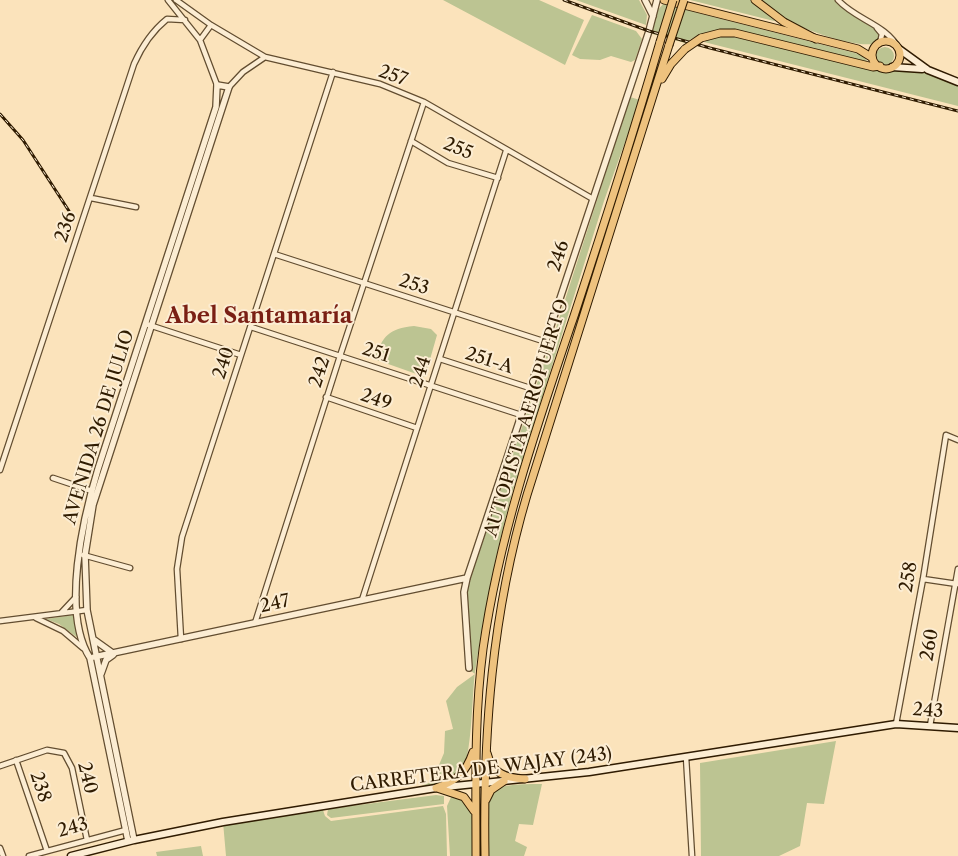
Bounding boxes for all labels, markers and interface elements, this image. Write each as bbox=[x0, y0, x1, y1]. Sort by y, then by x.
street label: 257 bbox=[376, 61, 410, 91]
street label: 255 bbox=[440, 133, 476, 165]
street label: 236 bbox=[51, 209, 81, 245]
street label: 246 bbox=[544, 238, 574, 274]
street label: 253 bbox=[396, 270, 432, 300]
street label: AUTOPISTA AEROPUERTO bbox=[481, 297, 573, 539]
district label: Abel Santamaría bbox=[165, 304, 353, 330]
street label: AVENIDA 26 DE JULIO bbox=[59, 327, 139, 527]
street label: 251 bbox=[359, 338, 393, 368]
street label: 251-A bbox=[462, 343, 516, 379]
street label: 240 bbox=[209, 344, 239, 382]
street label: 242 bbox=[305, 354, 335, 390]
street label: 244 bbox=[406, 354, 436, 390]
street label: 249 bbox=[358, 385, 394, 415]
street label: 258 bbox=[896, 560, 922, 594]
street label: 247 bbox=[258, 590, 292, 618]
street label: 260 bbox=[917, 627, 943, 663]
street label: 243 bbox=[912, 699, 944, 723]
street label: CARRETERA DE WAJAY (243) bbox=[349, 743, 613, 797]
street label: 240 bbox=[73, 760, 101, 796]
street label: 238 bbox=[25, 769, 55, 805]
street label: 243 bbox=[55, 814, 91, 842]

